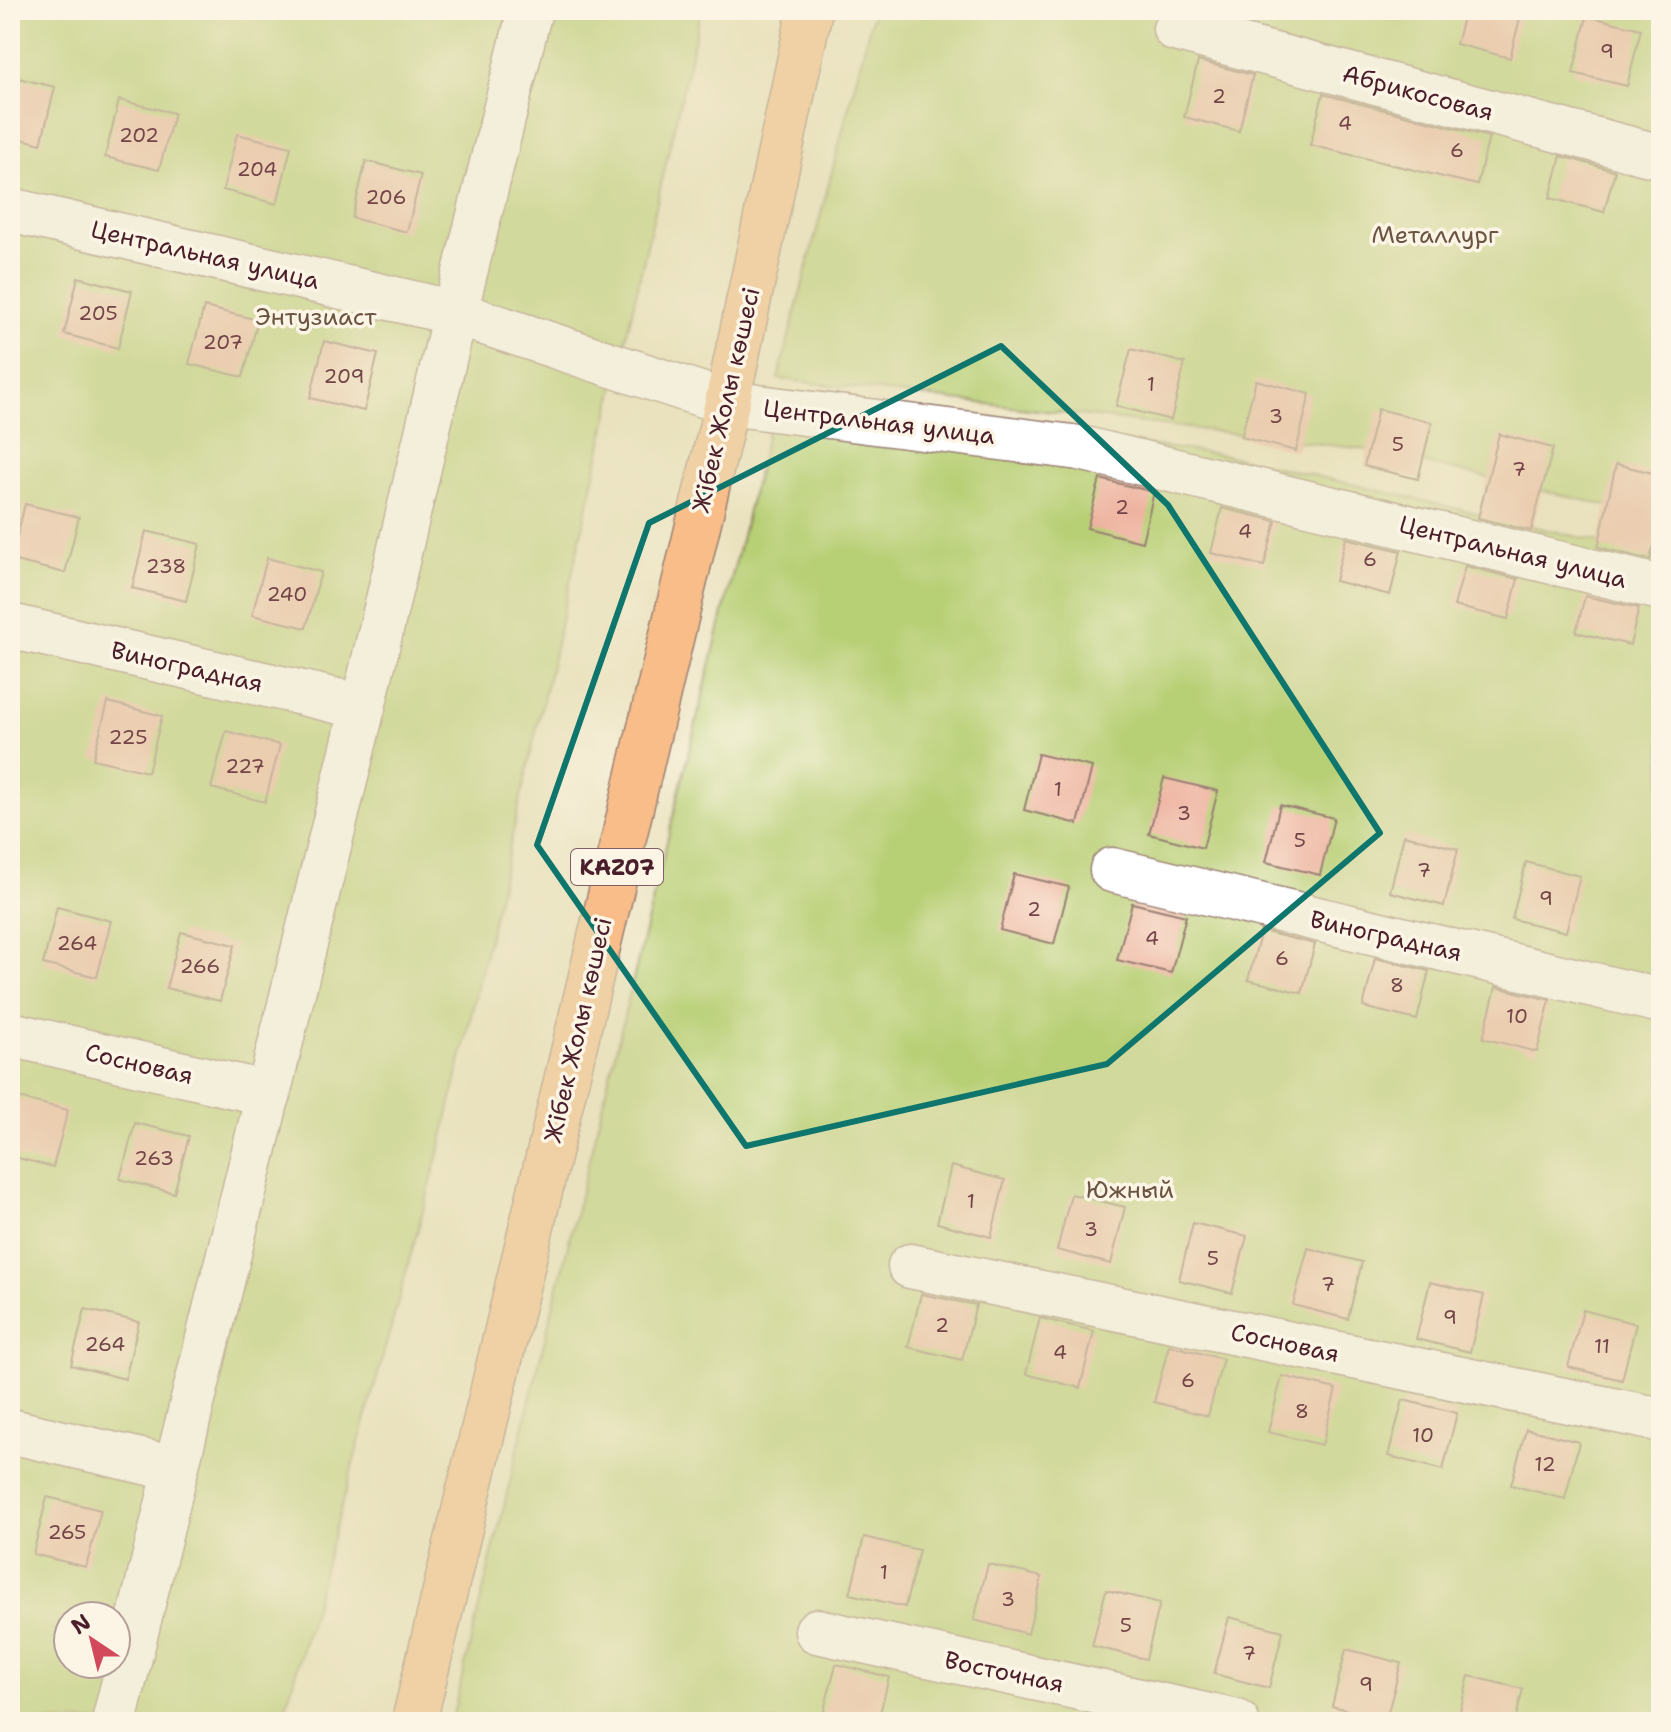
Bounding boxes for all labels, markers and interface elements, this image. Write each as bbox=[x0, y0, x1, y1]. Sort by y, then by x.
house number: 9 bbox=[1600, 38, 1614, 64]
street label: Абрикосовая bbox=[1339, 57, 1497, 129]
house number: 2 bbox=[1212, 83, 1226, 109]
house number: 4 bbox=[1338, 110, 1352, 136]
house number: 202 bbox=[119, 122, 159, 148]
house number: 6 bbox=[1450, 137, 1464, 163]
house number: 204 bbox=[237, 156, 277, 182]
house number: 206 bbox=[366, 184, 406, 210]
street label: Центральная улица bbox=[88, 213, 322, 297]
park label: Металлург bbox=[1371, 219, 1499, 251]
street label: Жібек Жолы көшесі bbox=[684, 284, 768, 516]
house number: 205 bbox=[78, 300, 118, 326]
park label: Энтузиаст bbox=[255, 301, 377, 333]
house number: 207 bbox=[203, 329, 243, 355]
house number: 209 bbox=[324, 363, 364, 389]
house number: 1 bbox=[1147, 371, 1155, 397]
street label: Центральная улица bbox=[761, 392, 997, 452]
house number: 3 bbox=[1269, 403, 1283, 429]
house number: 5 bbox=[1392, 431, 1404, 457]
house number: 7 bbox=[1512, 456, 1526, 482]
house number: 2 bbox=[1115, 494, 1129, 520]
street label: Центральная улица bbox=[1396, 508, 1630, 596]
house number: 4 bbox=[1238, 518, 1252, 544]
house number: 6 bbox=[1363, 546, 1377, 572]
house number: 238 bbox=[146, 553, 186, 579]
house number: 240 bbox=[267, 581, 307, 607]
street label: Виноградная bbox=[108, 634, 266, 700]
house number: 225 bbox=[109, 724, 147, 750]
house number: 227 bbox=[225, 753, 265, 779]
house number: 1 bbox=[1054, 776, 1062, 802]
house number: 3 bbox=[1177, 800, 1191, 826]
house number: 5 bbox=[1294, 827, 1306, 853]
road number: KAZ07 bbox=[571, 849, 663, 885]
house number: 7 bbox=[1417, 857, 1431, 883]
house number: 9 bbox=[1539, 885, 1553, 911]
house number: 2 bbox=[1027, 896, 1041, 922]
street label: Виноградная bbox=[1307, 903, 1465, 969]
street label: Жібек Жолы көшесі bbox=[536, 914, 620, 1146]
house number: 4 bbox=[1145, 925, 1159, 951]
house number: 264 bbox=[57, 930, 97, 956]
house number: 6 bbox=[1275, 945, 1289, 971]
house number: 266 bbox=[180, 953, 220, 979]
house number: 8 bbox=[1390, 972, 1404, 998]
house number: 10 bbox=[1506, 1003, 1528, 1029]
street label: Сосновая bbox=[82, 1036, 196, 1092]
house number: 263 bbox=[134, 1145, 174, 1171]
park label: Южный bbox=[1086, 1174, 1174, 1206]
house number: 1 bbox=[967, 1188, 975, 1214]
house number: 3 bbox=[1084, 1216, 1098, 1242]
house number: 5 bbox=[1207, 1245, 1219, 1271]
house number: 7 bbox=[1321, 1271, 1335, 1297]
house number: 9 bbox=[1443, 1304, 1457, 1330]
house number: 2 bbox=[935, 1312, 949, 1338]
street label: Сосновая bbox=[1228, 1316, 1342, 1370]
house number: 264 bbox=[85, 1331, 125, 1357]
house number: 11 bbox=[1594, 1333, 1610, 1359]
house number: 4 bbox=[1053, 1339, 1067, 1365]
house number: 6 bbox=[1181, 1367, 1195, 1393]
house number: 8 bbox=[1295, 1398, 1309, 1424]
house number: 10 bbox=[1412, 1422, 1434, 1448]
house number: 12 bbox=[1534, 1451, 1556, 1477]
house number: 265 bbox=[48, 1519, 86, 1545]
house number: 1 bbox=[880, 1559, 888, 1585]
house number: 3 bbox=[1001, 1586, 1015, 1612]
north arrow bbox=[52, 1600, 132, 1680]
text: N bbox=[65, 1607, 96, 1641]
house number: 5 bbox=[1120, 1612, 1132, 1638]
house number: 7 bbox=[1242, 1640, 1256, 1666]
street label: Восточная bbox=[942, 1644, 1066, 1700]
house number: 9 bbox=[1359, 1671, 1373, 1697]

